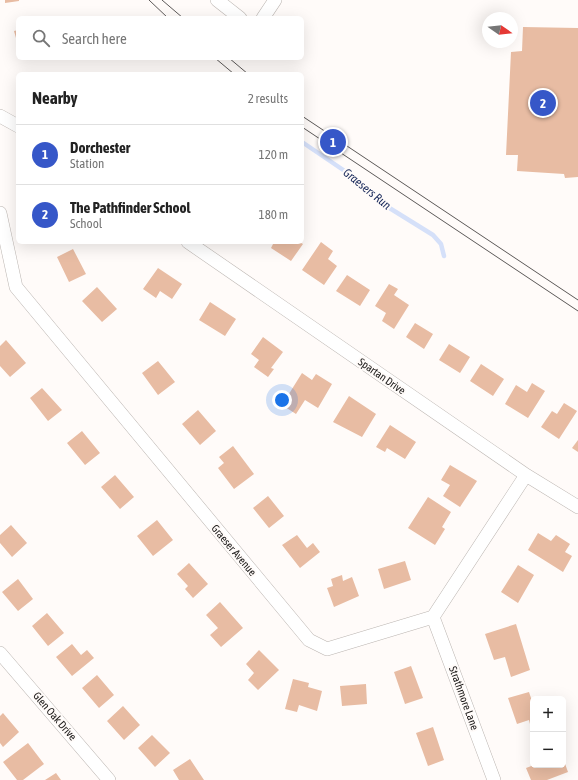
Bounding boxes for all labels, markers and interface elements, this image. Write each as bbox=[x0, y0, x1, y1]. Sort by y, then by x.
north arrow bbox=[482, 12, 518, 48]
search box bbox=[16, 16, 304, 60]
icon: search bbox=[30, 27, 52, 49]
text: Search here bbox=[62, 30, 127, 47]
text: Nearby bbox=[32, 88, 78, 108]
pin: 2 bbox=[530, 88, 556, 118]
text: 2 results bbox=[248, 91, 288, 106]
pin: 1 bbox=[320, 127, 346, 157]
text: Dorchester bbox=[70, 139, 130, 156]
text: 1 bbox=[42, 147, 48, 162]
text: 120 m bbox=[259, 147, 288, 162]
text: Station bbox=[70, 156, 104, 171]
water label: Graesers Run bbox=[340, 166, 394, 213]
text: The Pathfinder School bbox=[70, 199, 191, 216]
text: 2 bbox=[42, 207, 48, 222]
text: 180 m bbox=[259, 207, 288, 222]
text: School bbox=[70, 216, 102, 231]
street label: Spartan Drive bbox=[356, 355, 408, 397]
your location bbox=[272, 390, 292, 410]
street label: Graeser Avenue bbox=[209, 522, 259, 578]
street label: Strathmore Lane bbox=[447, 664, 481, 732]
street label: Glen Oak Drive bbox=[31, 690, 79, 742]
map controls bbox=[530, 696, 566, 768]
button: + bbox=[530, 696, 566, 732]
button: − bbox=[530, 732, 566, 768]

